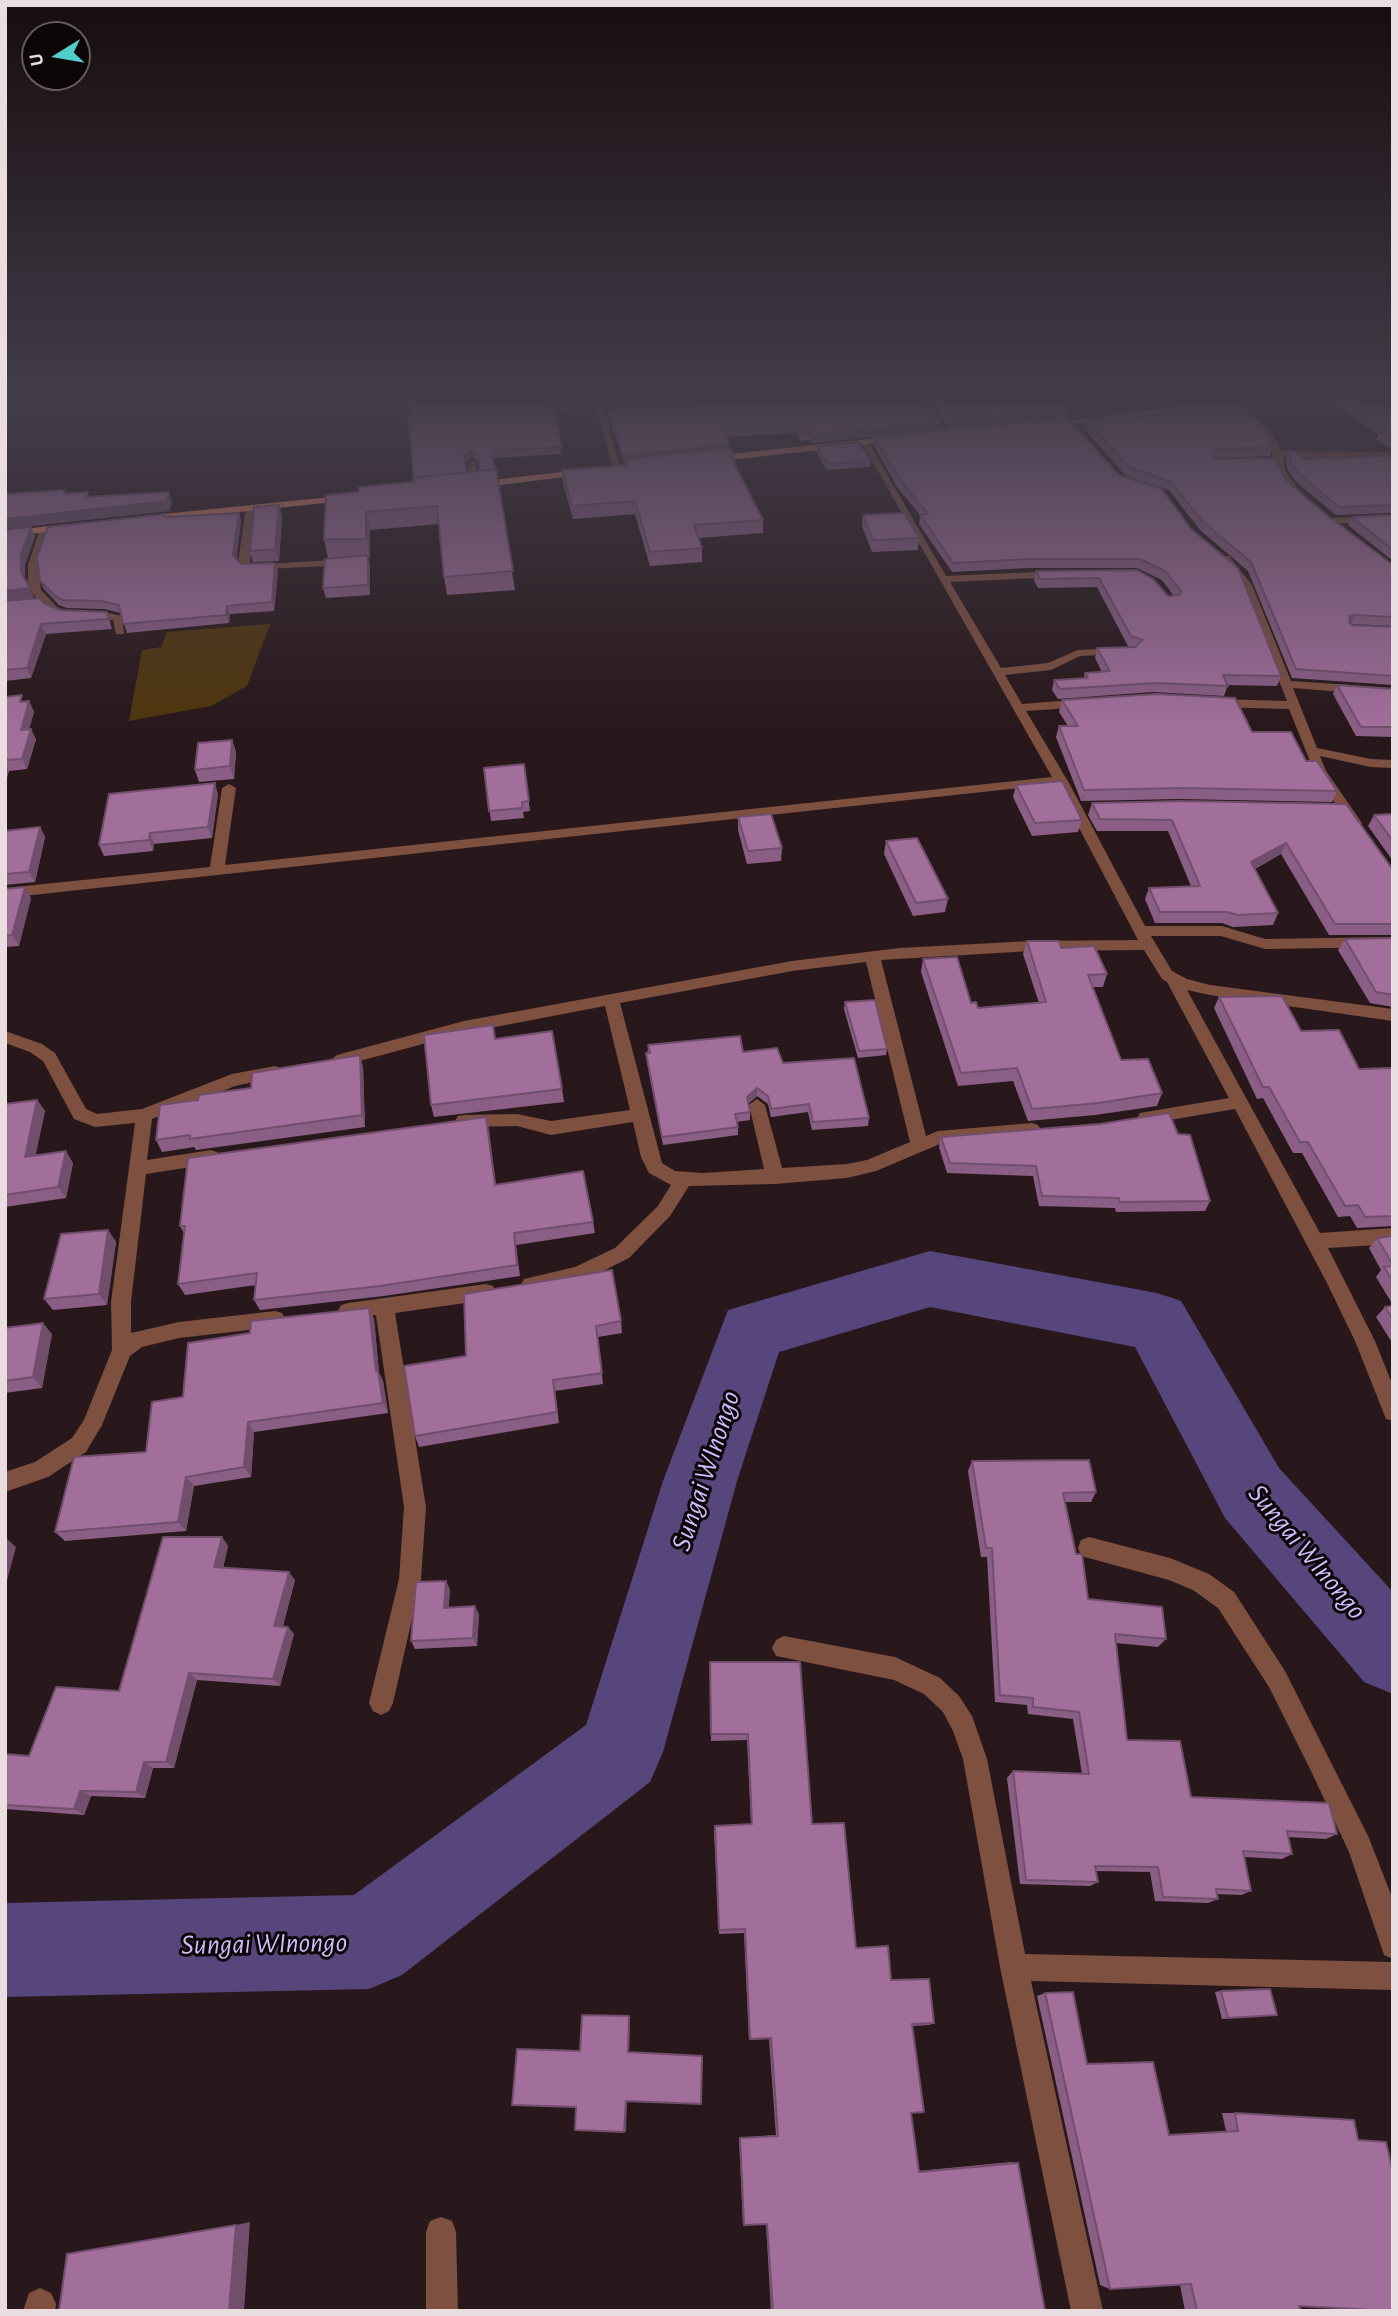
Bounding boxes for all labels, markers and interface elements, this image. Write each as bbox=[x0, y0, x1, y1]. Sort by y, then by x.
north arrow bbox=[21, 21, 91, 91]
text: U bbox=[26, 52, 47, 67]
water label: Sungai WInongo bbox=[664, 1387, 748, 1555]
water label: Sungai WInongo bbox=[1241, 1478, 1373, 1626]
water label: Sungai WInongo bbox=[181, 1926, 347, 1962]

